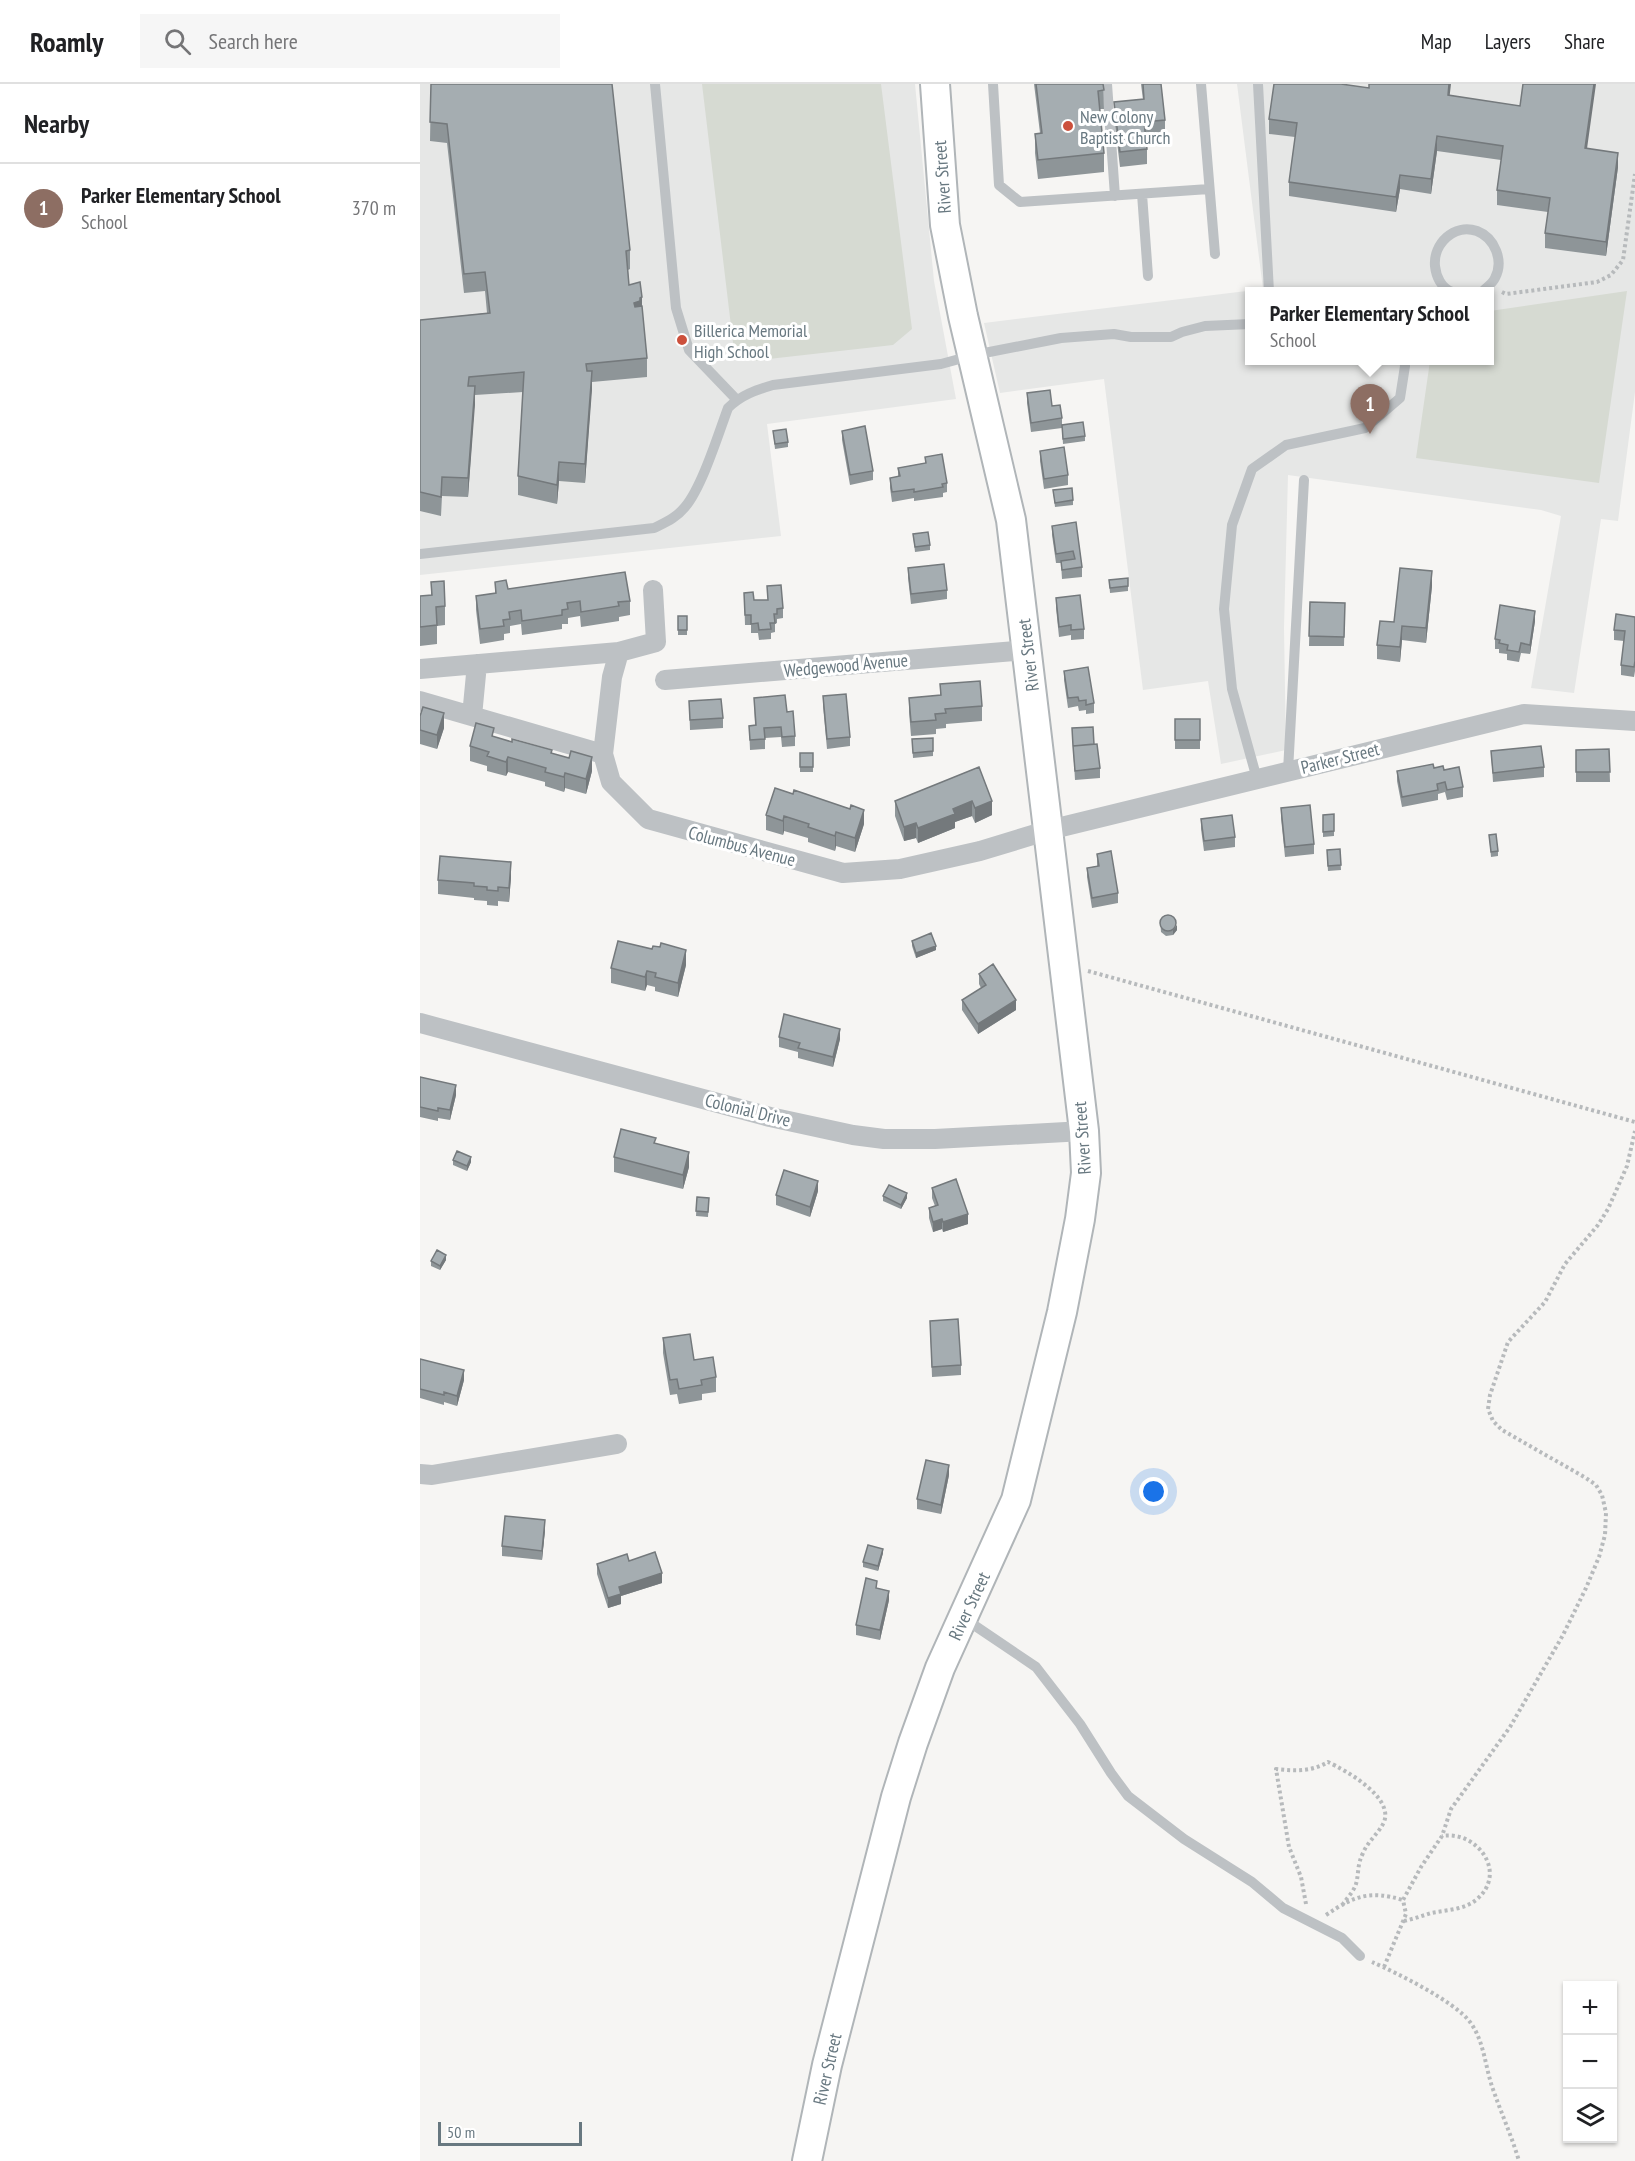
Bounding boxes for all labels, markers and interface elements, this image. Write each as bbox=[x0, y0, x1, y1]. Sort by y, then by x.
search box bbox=[140, 14, 560, 68]
text: Roamly bbox=[30, 23, 104, 60]
icon: search bbox=[161, 25, 194, 58]
text: Search here bbox=[209, 27, 298, 55]
text: Map bbox=[1421, 28, 1452, 55]
text: Layers bbox=[1485, 28, 1531, 55]
text: Share bbox=[1564, 28, 1605, 55]
place label: New Colony Baptist Church bbox=[1080, 105, 1170, 149]
text: Nearby bbox=[24, 107, 89, 140]
marker: New Colony Baptist Church bbox=[1061, 119, 1075, 133]
street label: River Street bbox=[928, 140, 956, 214]
text: Parker Elementary School bbox=[81, 181, 281, 209]
text: 1 bbox=[39, 195, 48, 221]
text: 370 m bbox=[352, 195, 396, 221]
text: School bbox=[81, 209, 127, 235]
popup bbox=[1245, 287, 1494, 365]
text: Parker Elementary School bbox=[1270, 299, 1469, 327]
place label: Billerica Memorial High School bbox=[694, 319, 808, 363]
text: School bbox=[1270, 327, 1316, 353]
marker: Billerica Memorial High School bbox=[675, 333, 689, 347]
pin: 1 bbox=[1350, 384, 1390, 434]
street label: River Street bbox=[1012, 617, 1044, 693]
street label: Wedgewood Avenue bbox=[783, 648, 909, 682]
street label: Parker Street bbox=[1298, 737, 1382, 779]
street label: Columbus Avenue bbox=[686, 821, 798, 871]
street label: Colonial Drive bbox=[703, 1088, 793, 1132]
street label: River Street bbox=[1068, 1101, 1096, 1175]
your location bbox=[1139, 1477, 1168, 1506]
street label: River Street bbox=[943, 1568, 995, 1644]
map controls bbox=[1563, 1981, 1617, 2143]
button: + bbox=[1563, 1981, 1617, 2035]
street label: River Street bbox=[808, 2031, 846, 2107]
button: − bbox=[1563, 2035, 1617, 2089]
button: layers bbox=[1563, 2089, 1617, 2143]
scale bar bbox=[438, 2119, 582, 2146]
text: 50 m bbox=[447, 2122, 475, 2142]

